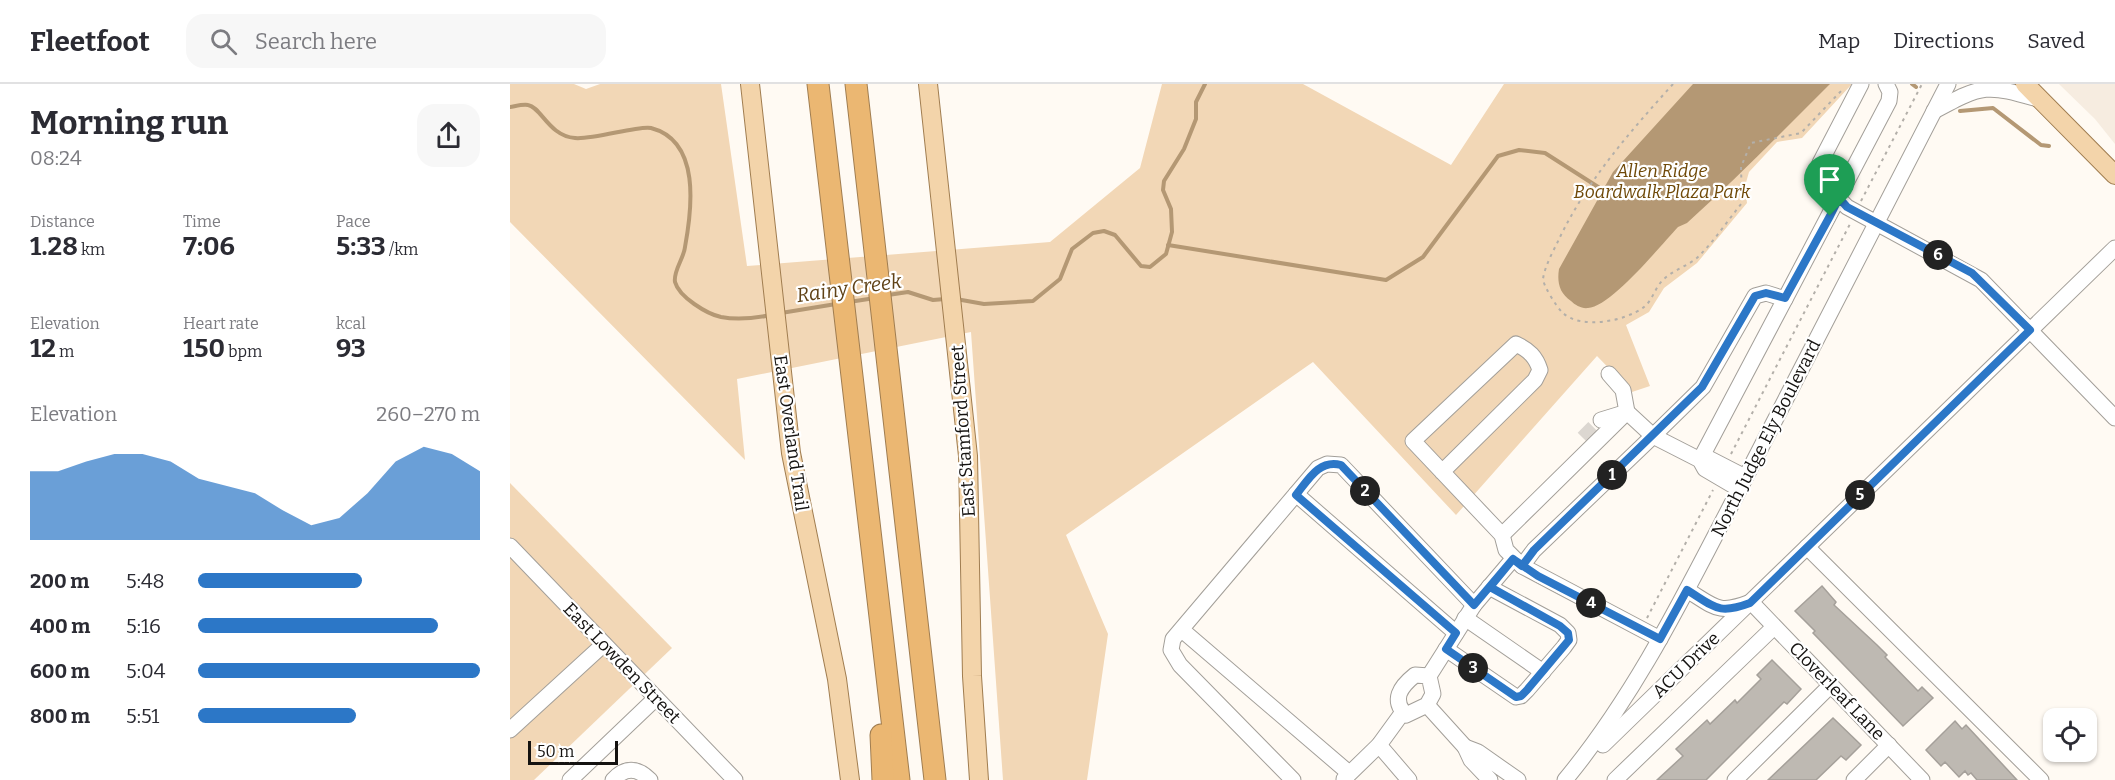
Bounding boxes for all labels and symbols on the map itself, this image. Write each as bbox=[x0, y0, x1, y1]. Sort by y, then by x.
pin bbox=[1804, 154, 1855, 216]
park label: Allen Ridge Boardwalk Plaza Park bbox=[1573, 160, 1751, 203]
pin: 6 bbox=[1923, 240, 1953, 270]
water label: Rainy Creek bbox=[795, 269, 903, 307]
street label: North Judge Ely Boulevard bbox=[1707, 336, 1825, 540]
street label: East Stamford Street bbox=[946, 344, 980, 518]
street label: East Overland Trail bbox=[769, 353, 813, 513]
pin: 1 bbox=[1597, 460, 1627, 490]
pin: 2 bbox=[1350, 476, 1380, 506]
pin: 5 bbox=[1845, 480, 1875, 510]
pin: 4 bbox=[1576, 588, 1606, 618]
street label: East Lowden Street bbox=[559, 598, 686, 728]
street label: ACU Drive bbox=[1648, 627, 1724, 703]
street label: Cloverleaf Lane bbox=[1784, 637, 1890, 745]
pin: 3 bbox=[1458, 653, 1488, 683]
scale bar bbox=[528, 738, 618, 766]

